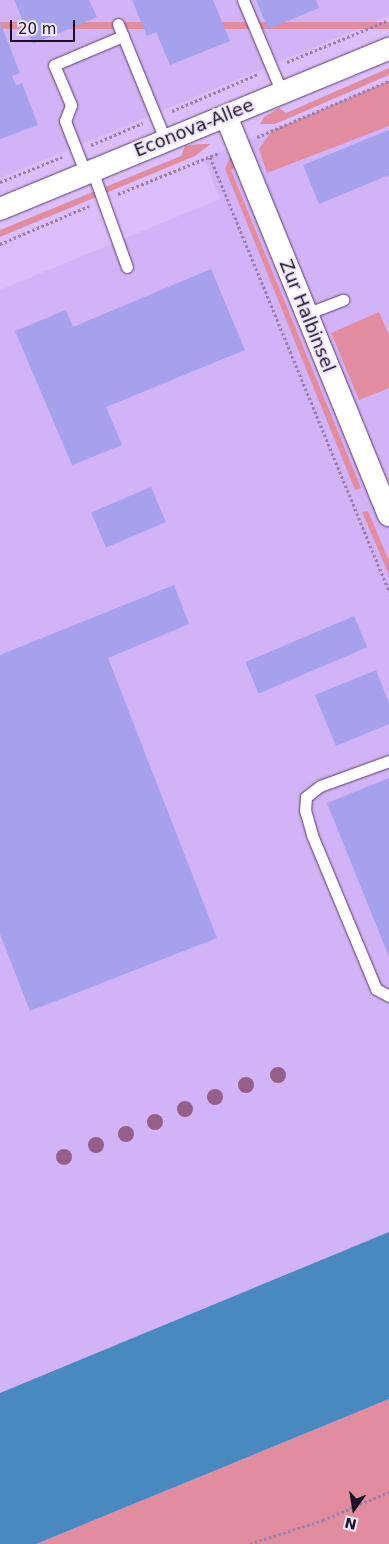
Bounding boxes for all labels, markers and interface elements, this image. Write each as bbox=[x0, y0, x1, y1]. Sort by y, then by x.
scale bar bbox=[12, 10, 78, 42]
text: 20 m bbox=[18, 20, 56, 38]
street label: Econova-Allee bbox=[131, 94, 257, 162]
street label: Zur Halbinsel bbox=[275, 256, 339, 376]
north arrow bbox=[329, 1484, 379, 1534]
text: N bbox=[343, 1515, 358, 1533]

